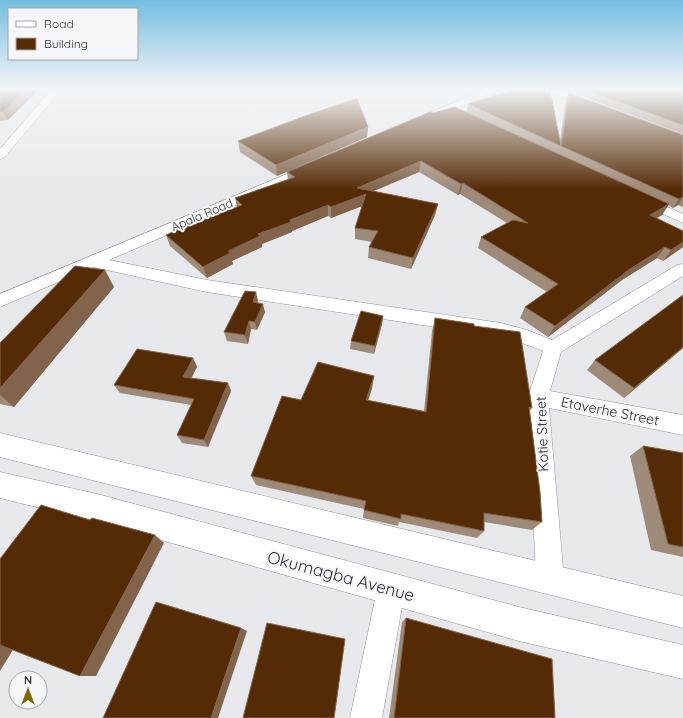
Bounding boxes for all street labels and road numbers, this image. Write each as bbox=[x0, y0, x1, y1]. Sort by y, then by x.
street label: Apala Road bbox=[169, 195, 235, 234]
street label: Etaverhe Street bbox=[559, 393, 661, 429]
street label: Kotie Street bbox=[532, 396, 552, 472]
street label: Okumagba Avenue bbox=[265, 546, 417, 605]

